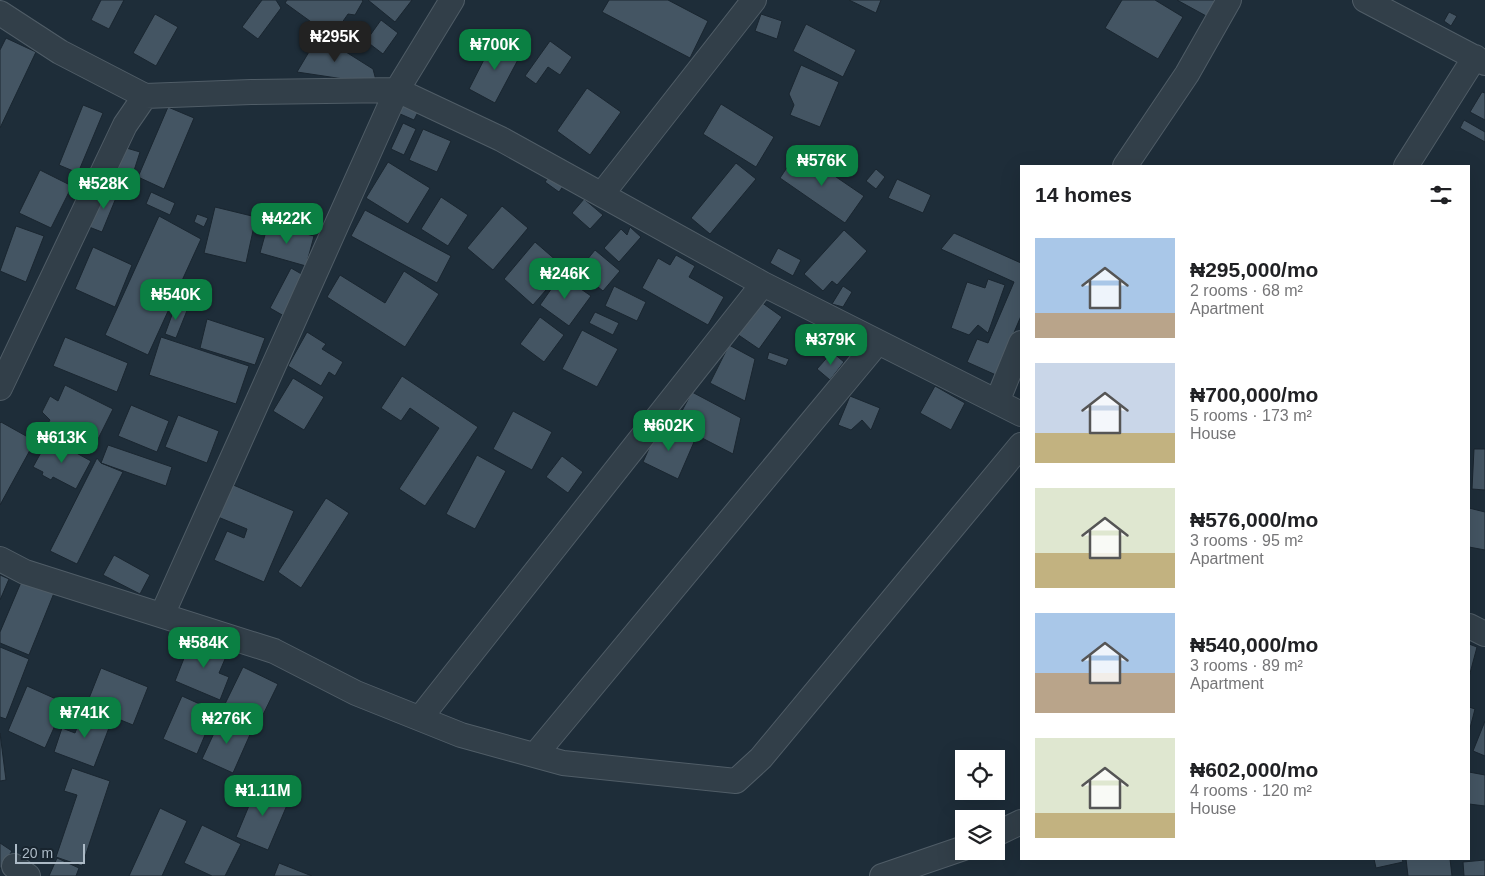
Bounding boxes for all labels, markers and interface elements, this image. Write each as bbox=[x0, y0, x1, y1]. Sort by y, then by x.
pin: ₦295K bbox=[300, 20, 370, 63]
text: ₦295K bbox=[310, 28, 360, 45]
pin: ₦700K bbox=[460, 28, 530, 71]
text: ₦700K bbox=[470, 36, 520, 53]
pin: ₦576K bbox=[787, 144, 857, 187]
text: ₦576K bbox=[797, 152, 847, 169]
pin: ₦528K bbox=[69, 168, 139, 210]
text: ₦528K bbox=[79, 175, 129, 192]
icon: filters bbox=[1427, 181, 1455, 209]
text: 14 homes bbox=[1035, 183, 1132, 206]
pin: ₦422K bbox=[252, 202, 322, 245]
text: ₦422K bbox=[262, 210, 312, 227]
pin: ₦246K bbox=[530, 258, 600, 300]
icon: home bbox=[1075, 258, 1135, 318]
text: ₦295,000/mo bbox=[1190, 258, 1318, 281]
text: ₦246K bbox=[540, 265, 590, 282]
pin: ₦540K bbox=[141, 278, 211, 321]
text: 2 rooms · 68 m² bbox=[1190, 282, 1303, 299]
text: ₦540K bbox=[151, 286, 201, 303]
text: Apartment bbox=[1190, 300, 1264, 317]
pin: ₦379K bbox=[796, 324, 866, 366]
text: ₦379K bbox=[806, 331, 856, 348]
icon: home bbox=[1075, 383, 1135, 443]
text: ₦700,000/mo bbox=[1190, 383, 1318, 406]
text: 5 rooms · 173 m² bbox=[1190, 407, 1312, 424]
pin: ₦602K bbox=[634, 410, 704, 452]
text: ₦602K bbox=[644, 417, 694, 434]
pin: ₦613K bbox=[27, 422, 97, 464]
text: House bbox=[1190, 425, 1236, 442]
text: ₦613K bbox=[37, 429, 87, 446]
icon: home bbox=[1075, 508, 1135, 568]
text: ₦576,000/mo bbox=[1190, 508, 1318, 531]
text: 3 rooms · 95 m² bbox=[1190, 532, 1303, 549]
text: Apartment bbox=[1190, 550, 1264, 567]
pin: ₦584K bbox=[169, 626, 239, 669]
icon: home bbox=[1075, 633, 1135, 693]
text: ₦540,000/mo bbox=[1190, 633, 1318, 656]
text: ₦584K bbox=[179, 634, 229, 651]
text: 3 rooms · 89 m² bbox=[1190, 657, 1303, 674]
text: Apartment bbox=[1190, 675, 1264, 692]
pin: ₦741K bbox=[50, 696, 120, 739]
pin: ₦276K bbox=[192, 702, 262, 745]
text: ₦741K bbox=[60, 704, 110, 721]
text: ₦276K bbox=[202, 710, 252, 727]
map controls bbox=[955, 750, 1005, 860]
button: locate bbox=[955, 750, 1005, 800]
icon: home bbox=[1075, 758, 1135, 818]
text: ₦602,000/mo bbox=[1190, 758, 1318, 781]
pin: ₦1.11M bbox=[222, 774, 304, 817]
text: ₦1.11M bbox=[235, 782, 291, 799]
text: 4 rooms · 120 m² bbox=[1190, 782, 1312, 799]
text: House bbox=[1190, 800, 1236, 817]
button: layers bbox=[955, 810, 1005, 860]
scale bar bbox=[15, 841, 85, 864]
text: 20 m bbox=[22, 845, 53, 861]

